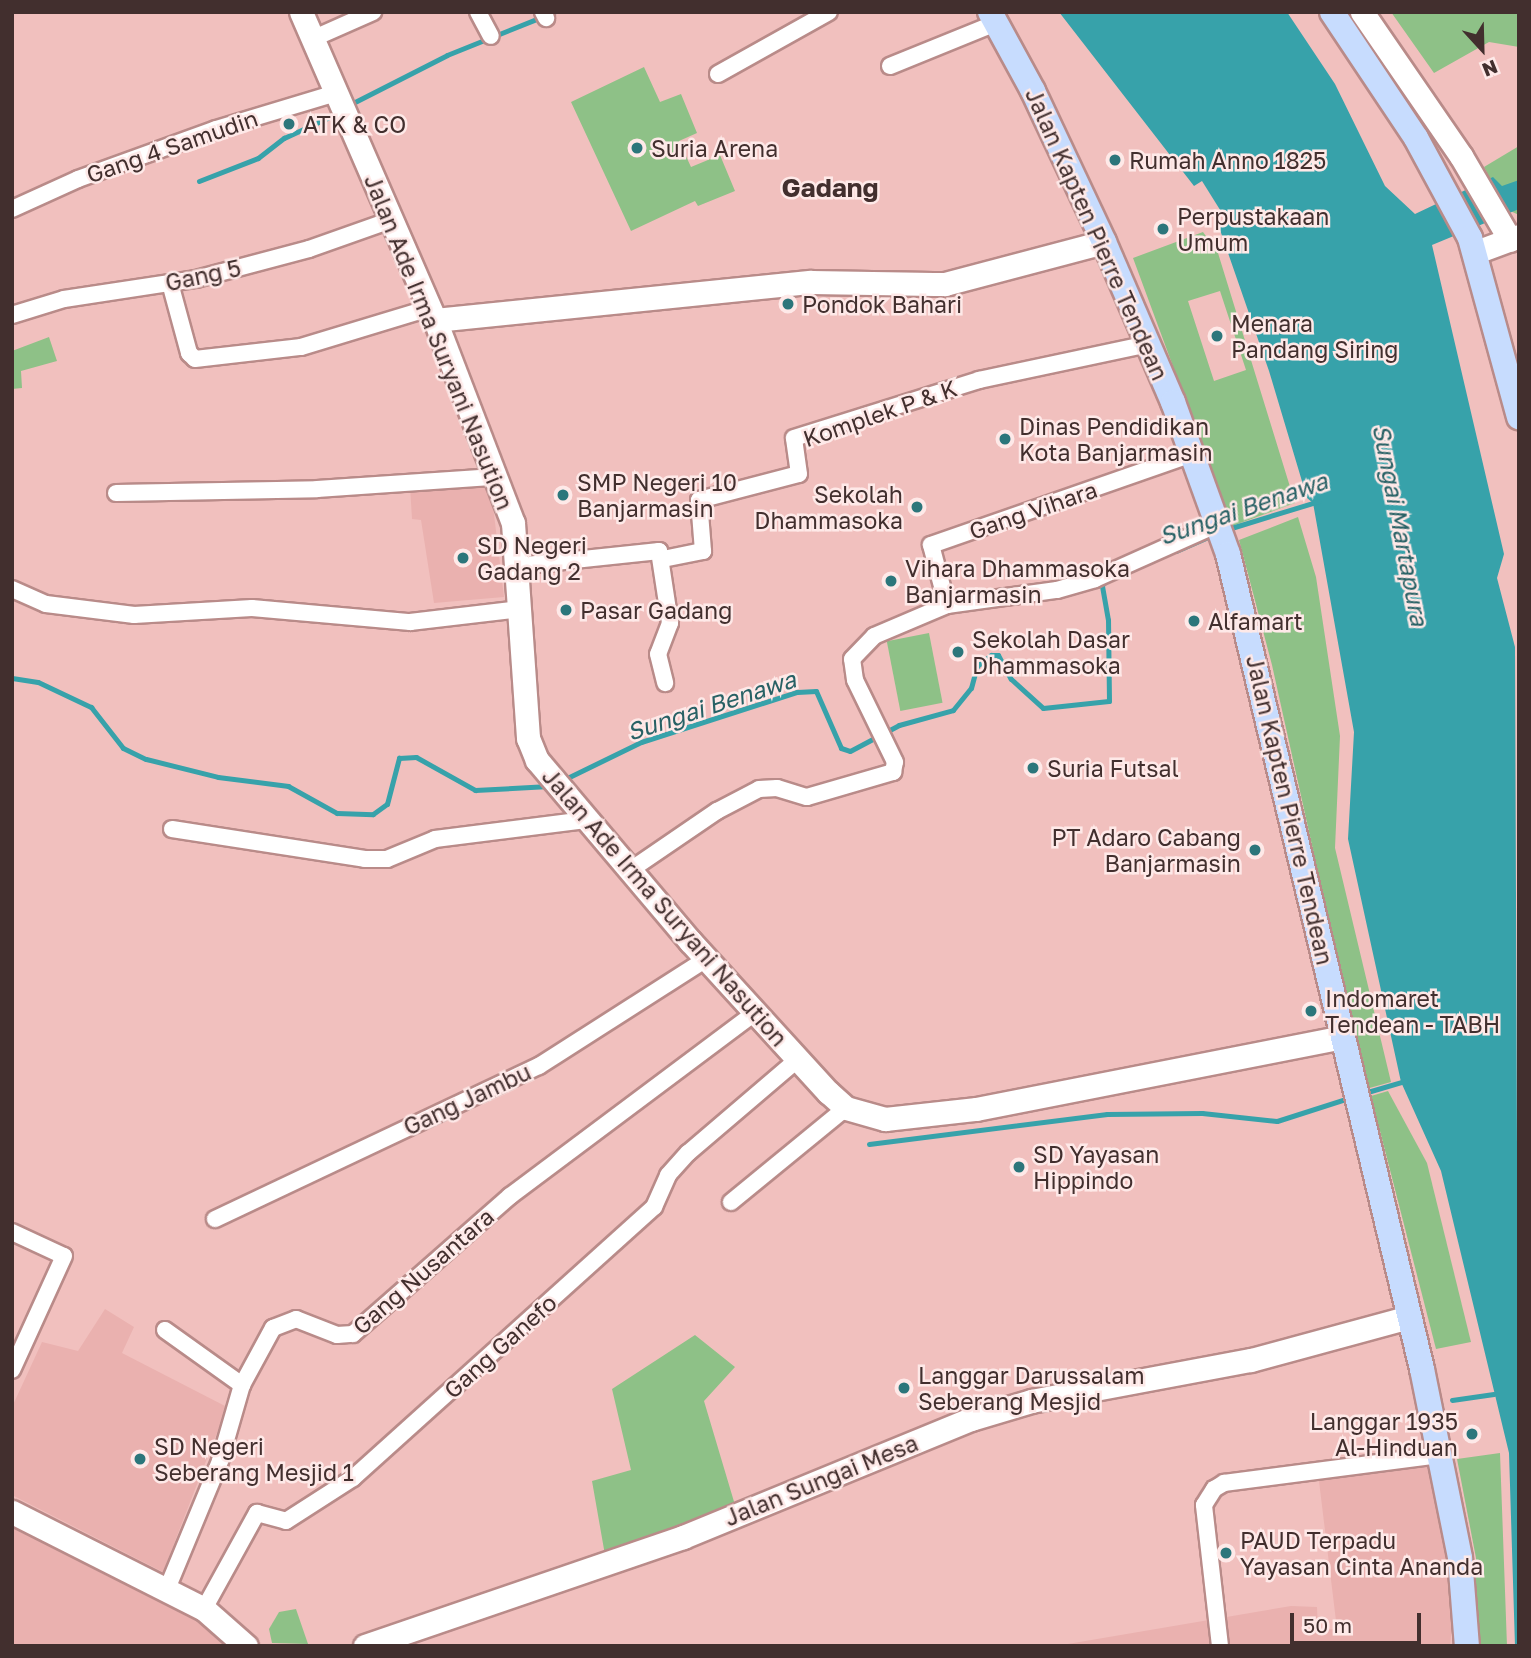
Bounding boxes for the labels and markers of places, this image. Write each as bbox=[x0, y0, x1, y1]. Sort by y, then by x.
place label: ATK & CO bbox=[303, 110, 406, 138]
marker: ATK & CO bbox=[281, 116, 297, 132]
place label: Suria Arena bbox=[651, 134, 778, 162]
marker: Suria Arena bbox=[629, 140, 645, 156]
place label: Rumah Anno 1825 bbox=[1129, 146, 1326, 174]
marker: Rumah Anno 1825 bbox=[1107, 152, 1123, 168]
place label: Perpustakaan Umum bbox=[1177, 202, 1329, 256]
marker: Perpustakaan Umum bbox=[1155, 221, 1171, 237]
place label: Pondok Bahari bbox=[802, 290, 962, 318]
marker: Pondok Bahari bbox=[780, 296, 796, 312]
place label: Menara Pandang Siring bbox=[1231, 309, 1398, 363]
marker: Menara Pandang Siring bbox=[1209, 328, 1225, 344]
place label: Dinas Pendidikan Kota Banjarmasin bbox=[1019, 412, 1213, 466]
marker: Dinas Pendidikan Kota Banjarmasin bbox=[997, 431, 1013, 447]
place label: SMP Negeri 10 Banjarmasin bbox=[577, 468, 737, 522]
place label: Sekolah Dhammasoka bbox=[754, 480, 903, 534]
marker: SMP Negeri 10 Banjarmasin bbox=[555, 487, 571, 503]
marker: Sekolah Dhammasoka bbox=[909, 499, 925, 515]
place label: SD Negeri Gadang 2 bbox=[477, 531, 587, 585]
marker: SD Negeri Gadang 2 bbox=[455, 550, 471, 566]
place label: Vihara Dhammasoka Banjarmasin bbox=[905, 554, 1130, 608]
marker: Vihara Dhammasoka Banjarmasin bbox=[883, 573, 899, 589]
place label: Pasar Gadang bbox=[580, 596, 732, 624]
marker: Pasar Gadang bbox=[558, 602, 574, 618]
place label: Alfamart bbox=[1208, 607, 1303, 635]
marker: Alfamart bbox=[1186, 613, 1202, 629]
place label: Sekolah Dasar Dhammasoka bbox=[972, 625, 1130, 679]
marker: Sekolah Dasar Dhammasoka bbox=[950, 644, 966, 660]
place label: Suria Futsal bbox=[1047, 754, 1179, 782]
marker: Suria Futsal bbox=[1025, 760, 1041, 776]
place label: PT Adaro Cabang Banjarmasin bbox=[1051, 823, 1241, 877]
marker: PT Adaro Cabang Banjarmasin bbox=[1247, 842, 1263, 858]
place label: Indomaret Tendean - TABH bbox=[1325, 984, 1500, 1038]
marker: Indomaret Tendean - TABH bbox=[1303, 1003, 1319, 1019]
place label: SD Yayasan Hippindo bbox=[1033, 1140, 1159, 1194]
marker: SD Yayasan Hippindo bbox=[1011, 1159, 1027, 1175]
place label: Langgar Darussalam Seberang Mesjid bbox=[918, 1361, 1145, 1415]
marker: Langgar Darussalam Seberang Mesjid bbox=[896, 1380, 912, 1396]
place label: Langgar 1935 Al-Hinduan bbox=[1310, 1407, 1458, 1461]
marker: Langgar 1935 Al-Hinduan bbox=[1464, 1426, 1480, 1442]
place label: SD Negeri Seberang Mesjid 1 bbox=[154, 1432, 354, 1486]
marker: SD Negeri Seberang Mesjid 1 bbox=[132, 1451, 148, 1467]
place label: PAUD Terpadu Yayasan Cinta Ananda bbox=[1240, 1526, 1483, 1580]
marker: PAUD Terpadu Yayasan Cinta Ananda bbox=[1218, 1545, 1234, 1561]

